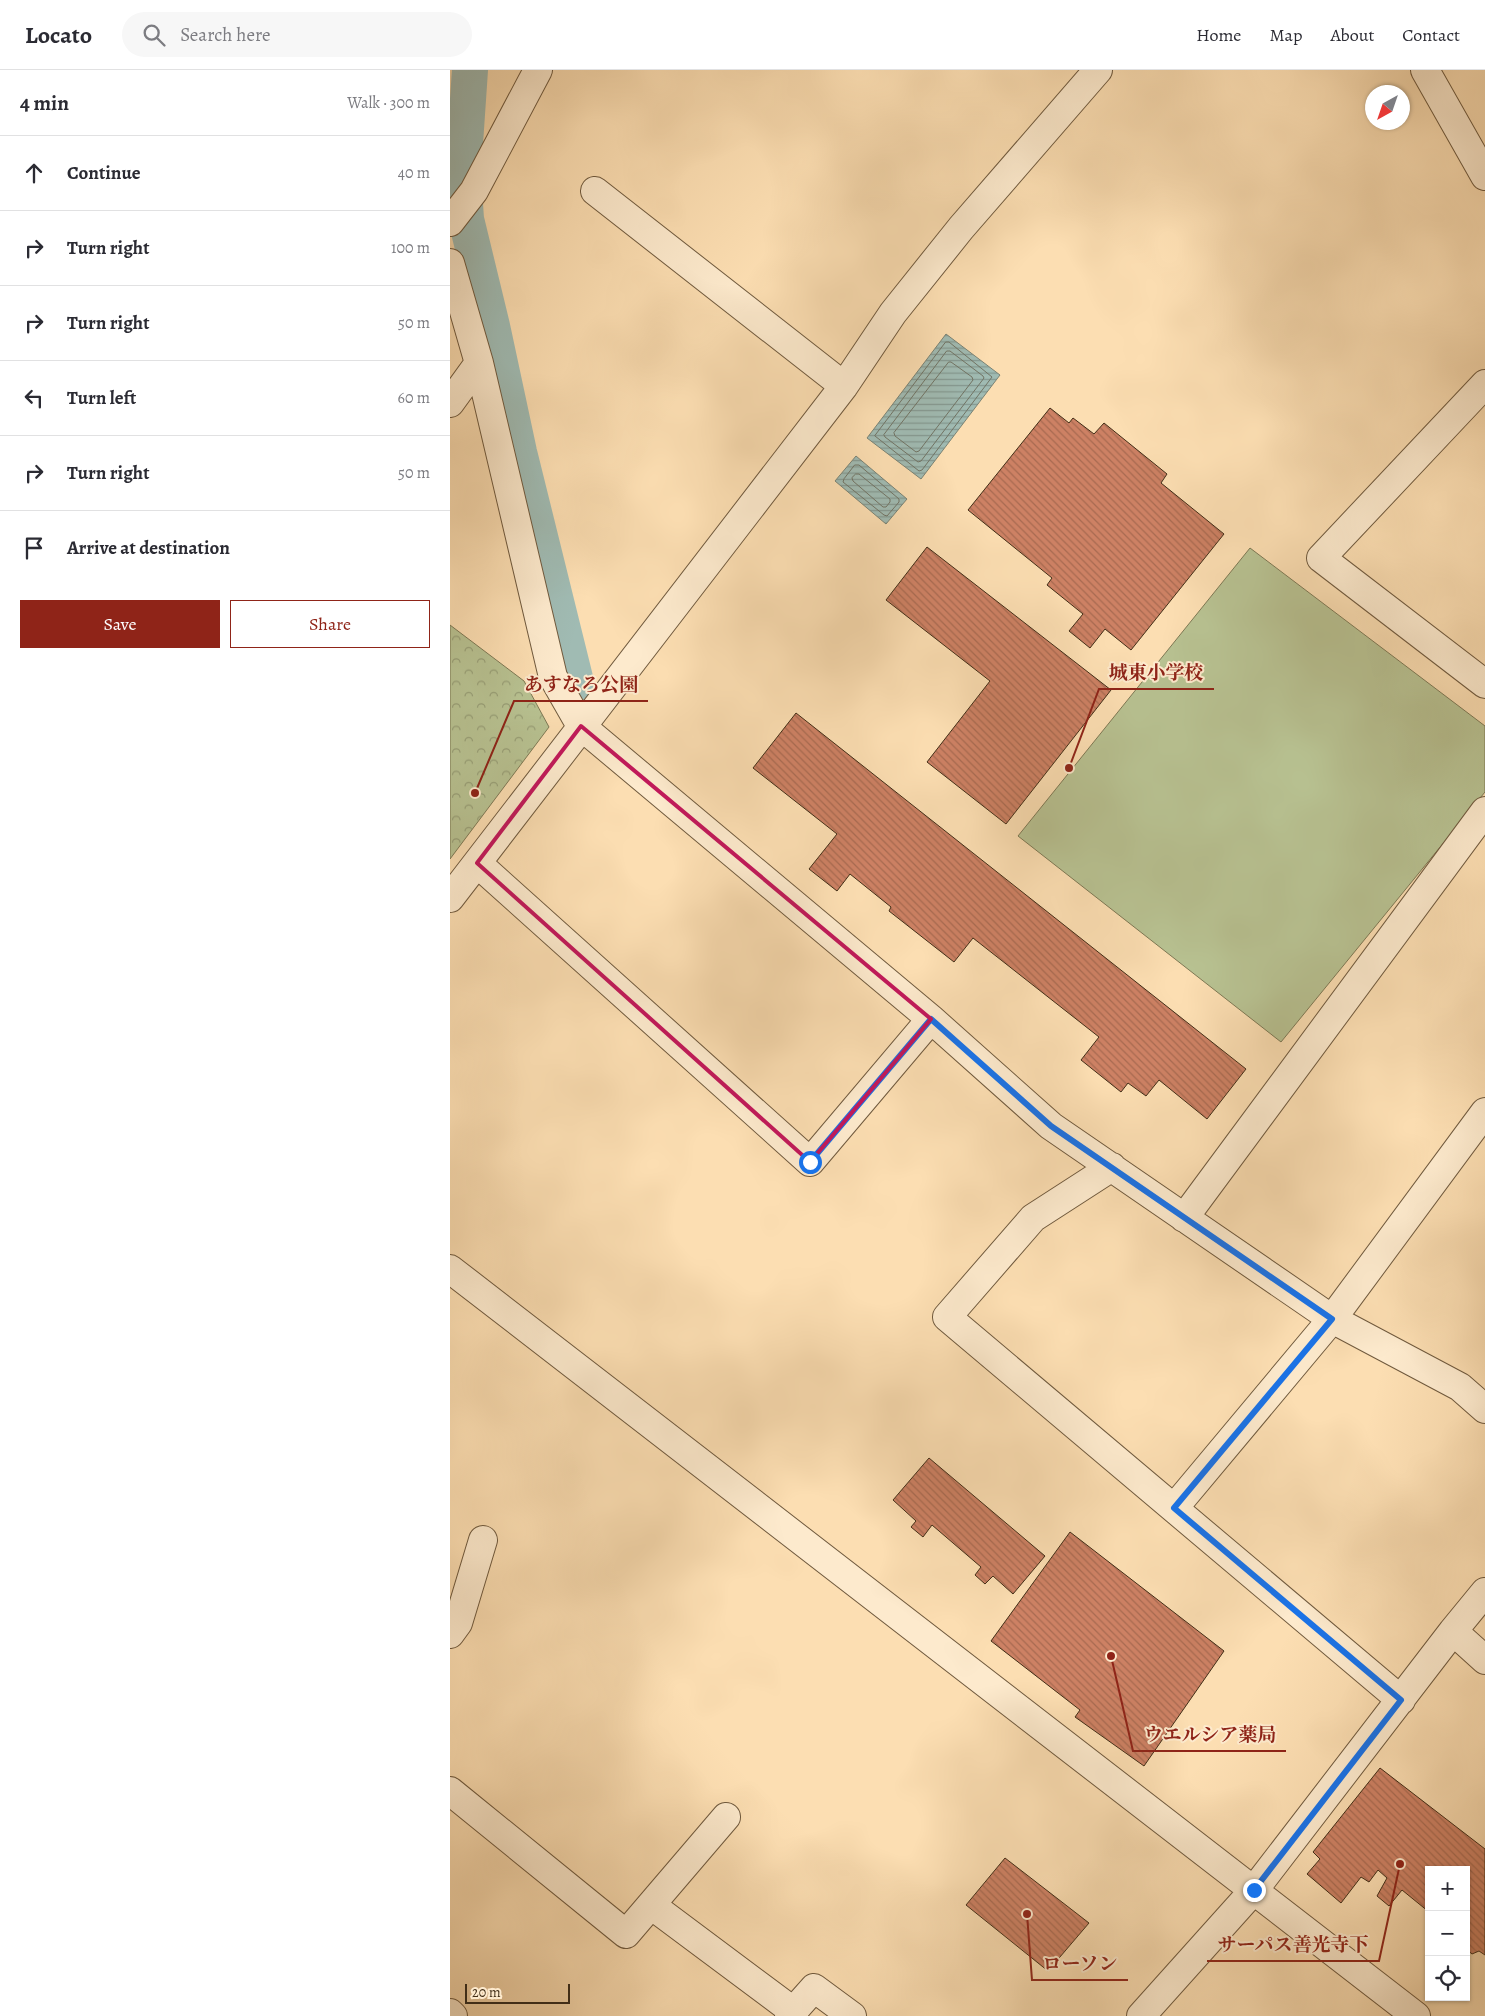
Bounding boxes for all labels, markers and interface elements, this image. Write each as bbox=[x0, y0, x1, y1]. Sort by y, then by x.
search box bbox=[122, 12, 472, 57]
text: Locato bbox=[25, 19, 92, 51]
icon: search bbox=[140, 21, 168, 49]
text: Search here bbox=[180, 22, 271, 48]
text: Home bbox=[1196, 23, 1241, 47]
text: Map bbox=[1269, 23, 1302, 47]
text: About bbox=[1330, 23, 1374, 47]
text: Contact bbox=[1402, 23, 1460, 47]
north arrow bbox=[1365, 85, 1410, 130]
text: 4 min bbox=[20, 89, 69, 117]
text: Walk · 300 m bbox=[347, 92, 430, 114]
icon: ahead bbox=[20, 159, 48, 187]
text: Continue bbox=[67, 160, 141, 186]
text: 40 m bbox=[398, 162, 430, 184]
icon: right bbox=[20, 234, 48, 262]
text: Turn right bbox=[67, 235, 149, 261]
text: 100 m bbox=[391, 237, 430, 259]
icon: right bbox=[20, 309, 48, 337]
text: Turn right bbox=[67, 310, 149, 336]
text: 50 m bbox=[398, 312, 430, 334]
icon: left bbox=[20, 384, 48, 412]
text: Turn left bbox=[67, 385, 136, 411]
text: 60 m bbox=[398, 387, 430, 409]
icon: right bbox=[20, 459, 48, 487]
text: Turn right bbox=[67, 460, 149, 486]
text: 50 m bbox=[398, 462, 430, 484]
icon: arrive bbox=[20, 534, 48, 562]
text: Arrive at destination bbox=[67, 535, 230, 561]
button: Save bbox=[20, 600, 220, 648]
button: Share bbox=[230, 600, 430, 648]
callout: 城東小学校 bbox=[1099, 655, 1214, 689]
text: 城東小学校 bbox=[1108, 660, 1204, 686]
callout: あすなろ公園 bbox=[514, 667, 648, 701]
text: あすなろ公園 bbox=[524, 672, 638, 698]
route start bbox=[799, 1151, 822, 1174]
callout: ウエルシア薬局 bbox=[1133, 1717, 1286, 1751]
text: ウエルシア薬局 bbox=[1144, 1722, 1276, 1748]
map controls bbox=[1425, 1866, 1470, 2001]
button: + bbox=[1425, 1866, 1470, 1911]
route end bbox=[1243, 1879, 1266, 1902]
button: − bbox=[1425, 1911, 1470, 1956]
callout: サーパス善光寺下 bbox=[1207, 1927, 1379, 1961]
text: サーパス善光寺下 bbox=[1217, 1932, 1369, 1958]
callout: ローソン bbox=[1032, 1946, 1128, 1980]
text: ローソン bbox=[1042, 1951, 1118, 1977]
button: locate bbox=[1425, 1956, 1470, 2001]
scale bar bbox=[465, 1981, 570, 2004]
text: 20 m bbox=[472, 1983, 501, 2002]

